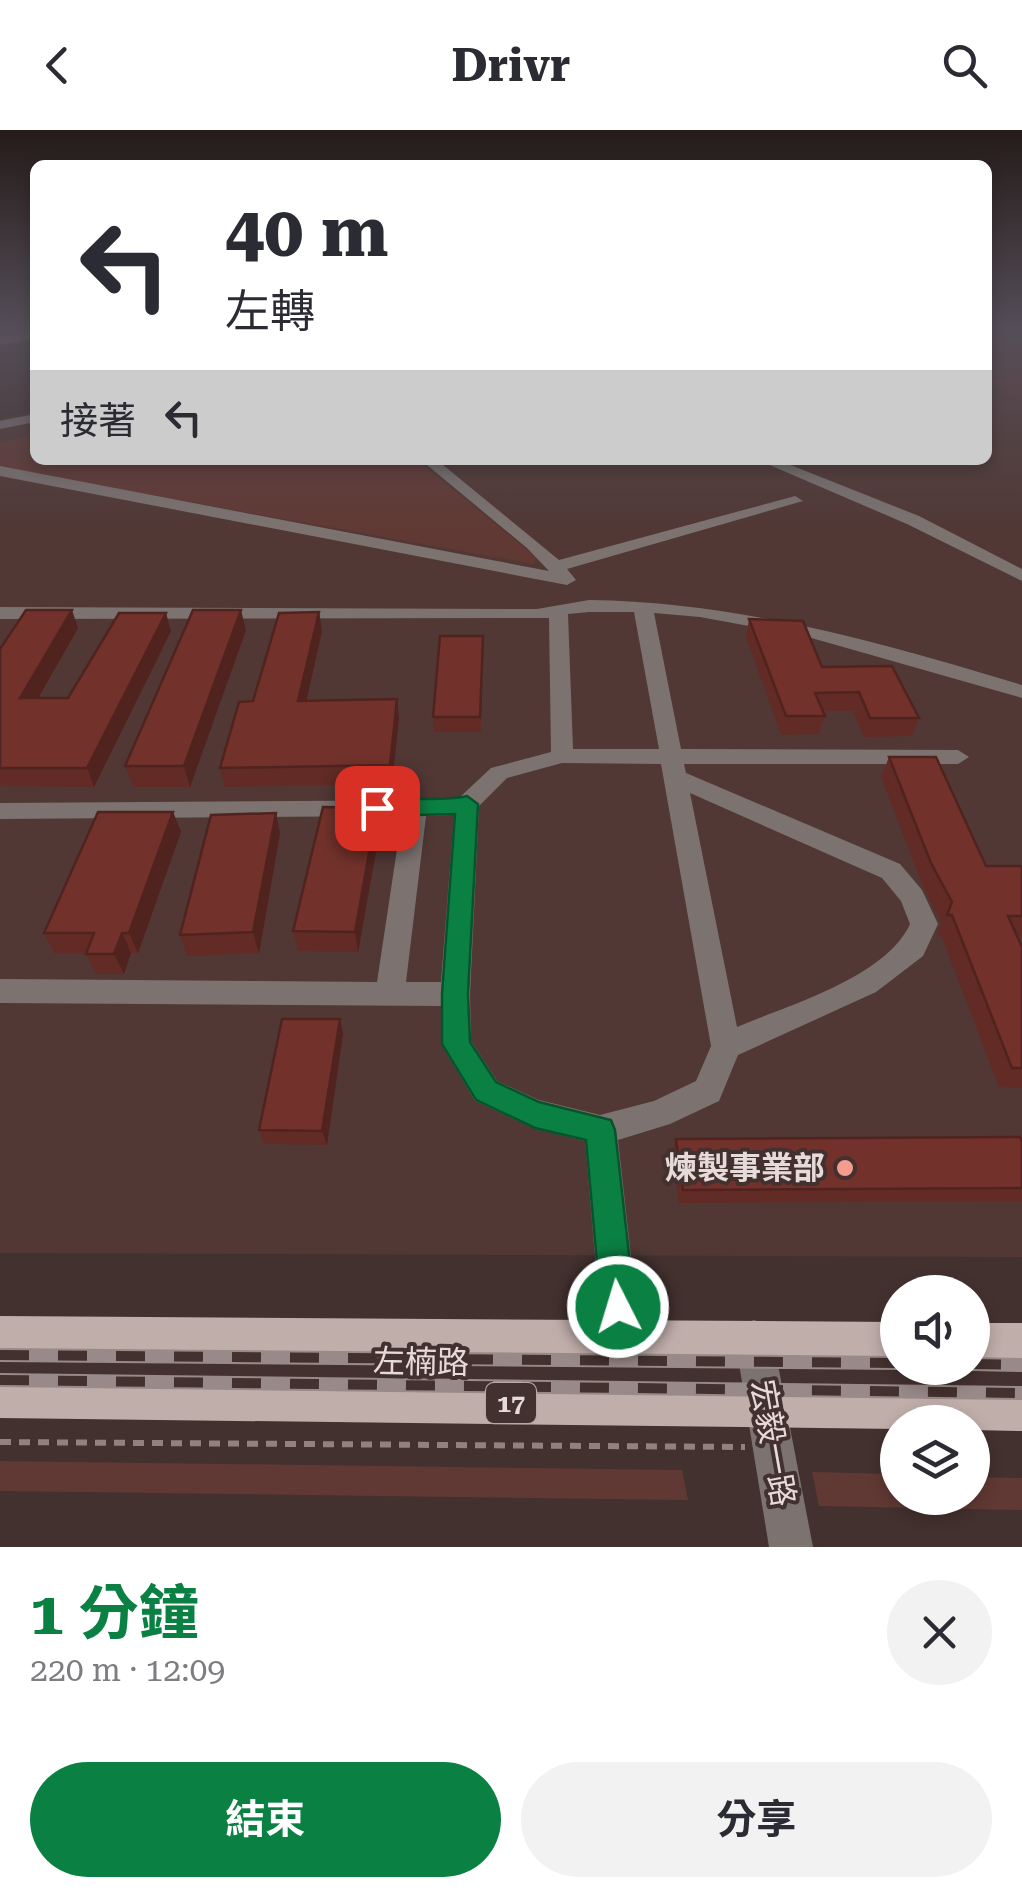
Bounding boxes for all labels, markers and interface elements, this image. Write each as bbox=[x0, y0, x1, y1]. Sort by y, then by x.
icon: back bbox=[30, 38, 85, 93]
icon: search bbox=[937, 38, 992, 93]
text: Drivr bbox=[452, 39, 570, 92]
text: 40 m bbox=[225, 191, 389, 273]
icon: left bbox=[60, 200, 190, 330]
text: 左轉 bbox=[225, 285, 315, 338]
icon: left bbox=[156, 390, 211, 445]
text: 接著 bbox=[60, 399, 136, 443]
pin bbox=[335, 766, 420, 851]
icon: arrive bbox=[350, 781, 405, 836]
place label: 煉製事業部 bbox=[665, 1149, 825, 1187]
marker: 煉製事業部 bbox=[834, 1157, 856, 1179]
position arrow bbox=[566, 1255, 670, 1359]
map controls bbox=[880, 1275, 990, 1515]
button: sound bbox=[880, 1275, 990, 1385]
street label: 左楠路 bbox=[373, 1342, 469, 1382]
street label: 宏毅一路 bbox=[743, 1377, 803, 1509]
road number: 17 bbox=[486, 1383, 536, 1423]
button: layers bbox=[880, 1405, 990, 1515]
text: 1 分鐘 bbox=[30, 1578, 199, 1649]
button: close bbox=[887, 1580, 992, 1685]
text: 220 m · 12:09 bbox=[30, 1651, 225, 1689]
button: 結束 bbox=[30, 1762, 501, 1877]
button: 分享 bbox=[521, 1762, 992, 1877]

